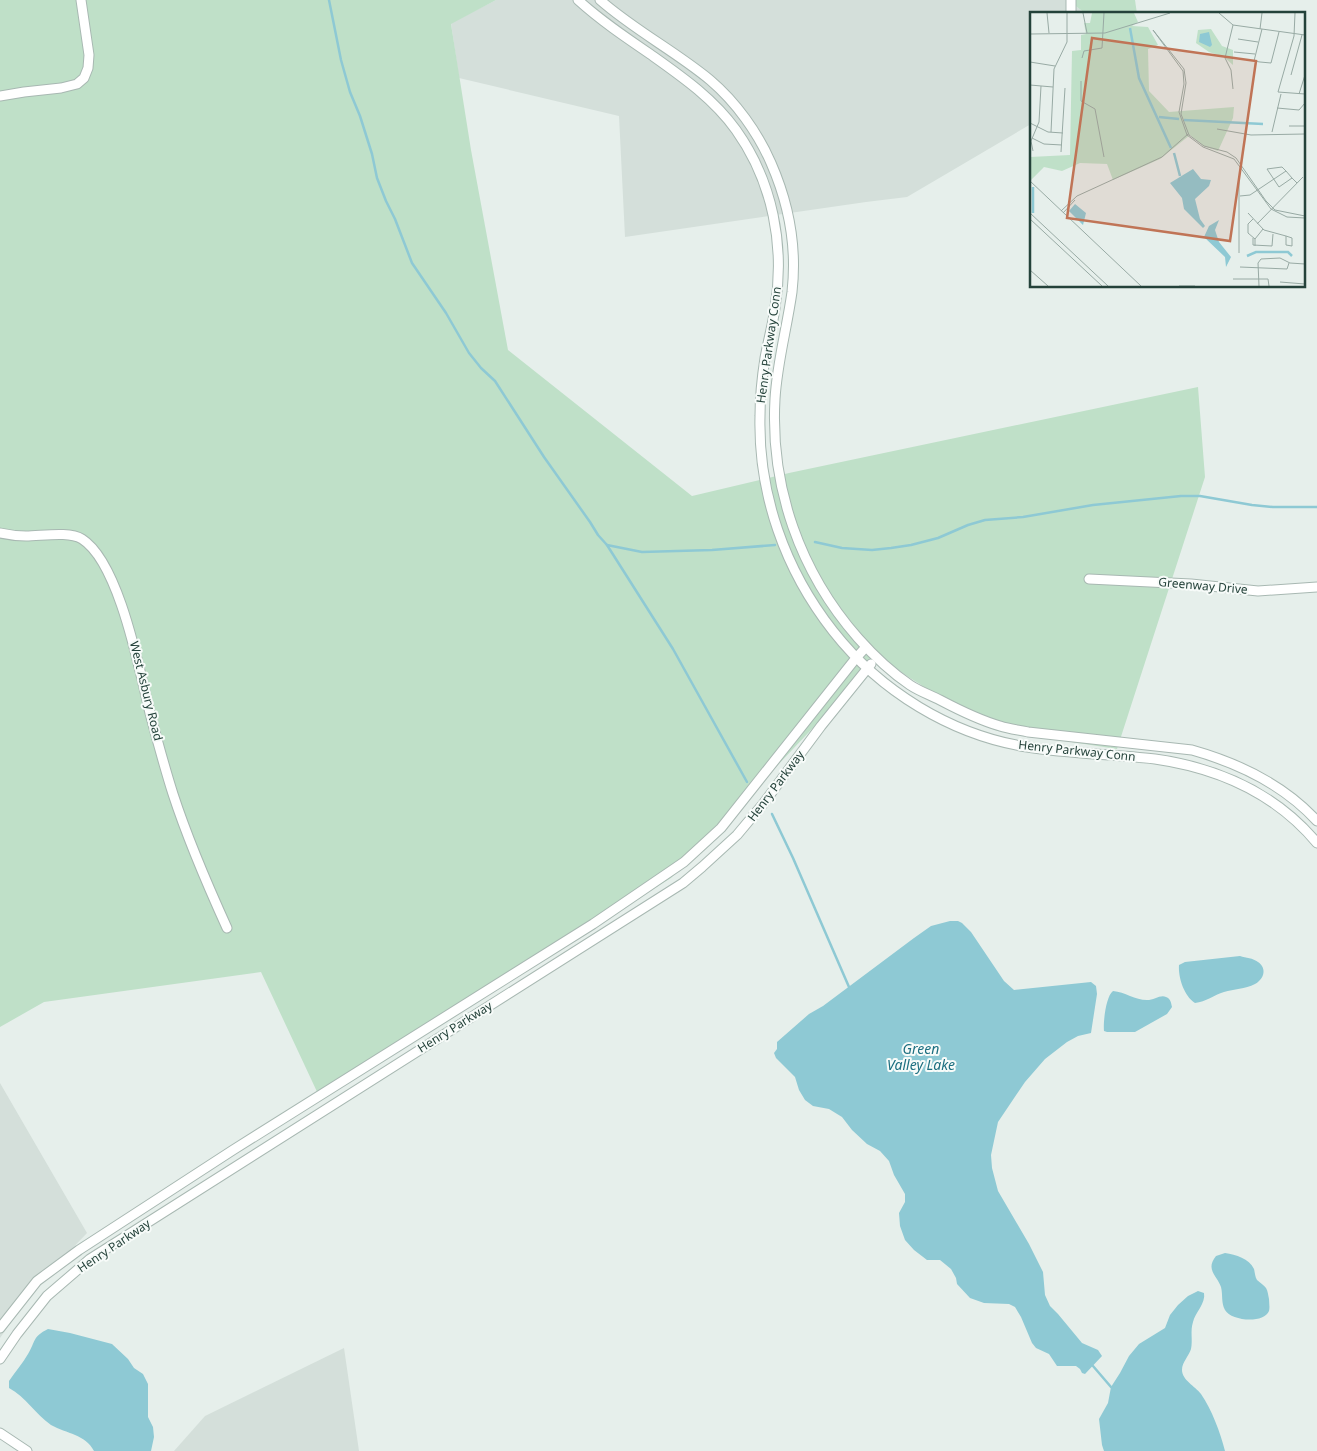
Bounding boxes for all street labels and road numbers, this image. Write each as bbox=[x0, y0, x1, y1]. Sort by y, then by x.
street label: Henry Parkway Conn bbox=[752, 285, 785, 404]
street label: Greenway Drive bbox=[1158, 573, 1249, 598]
street label: West Asbury Road bbox=[126, 639, 167, 742]
street label: Henry Parkway Conn bbox=[1018, 736, 1136, 765]
street label: Henry Parkway bbox=[743, 746, 808, 825]
street label: Henry Parkway bbox=[414, 996, 496, 1056]
street label: Henry Parkway bbox=[74, 1214, 154, 1276]

